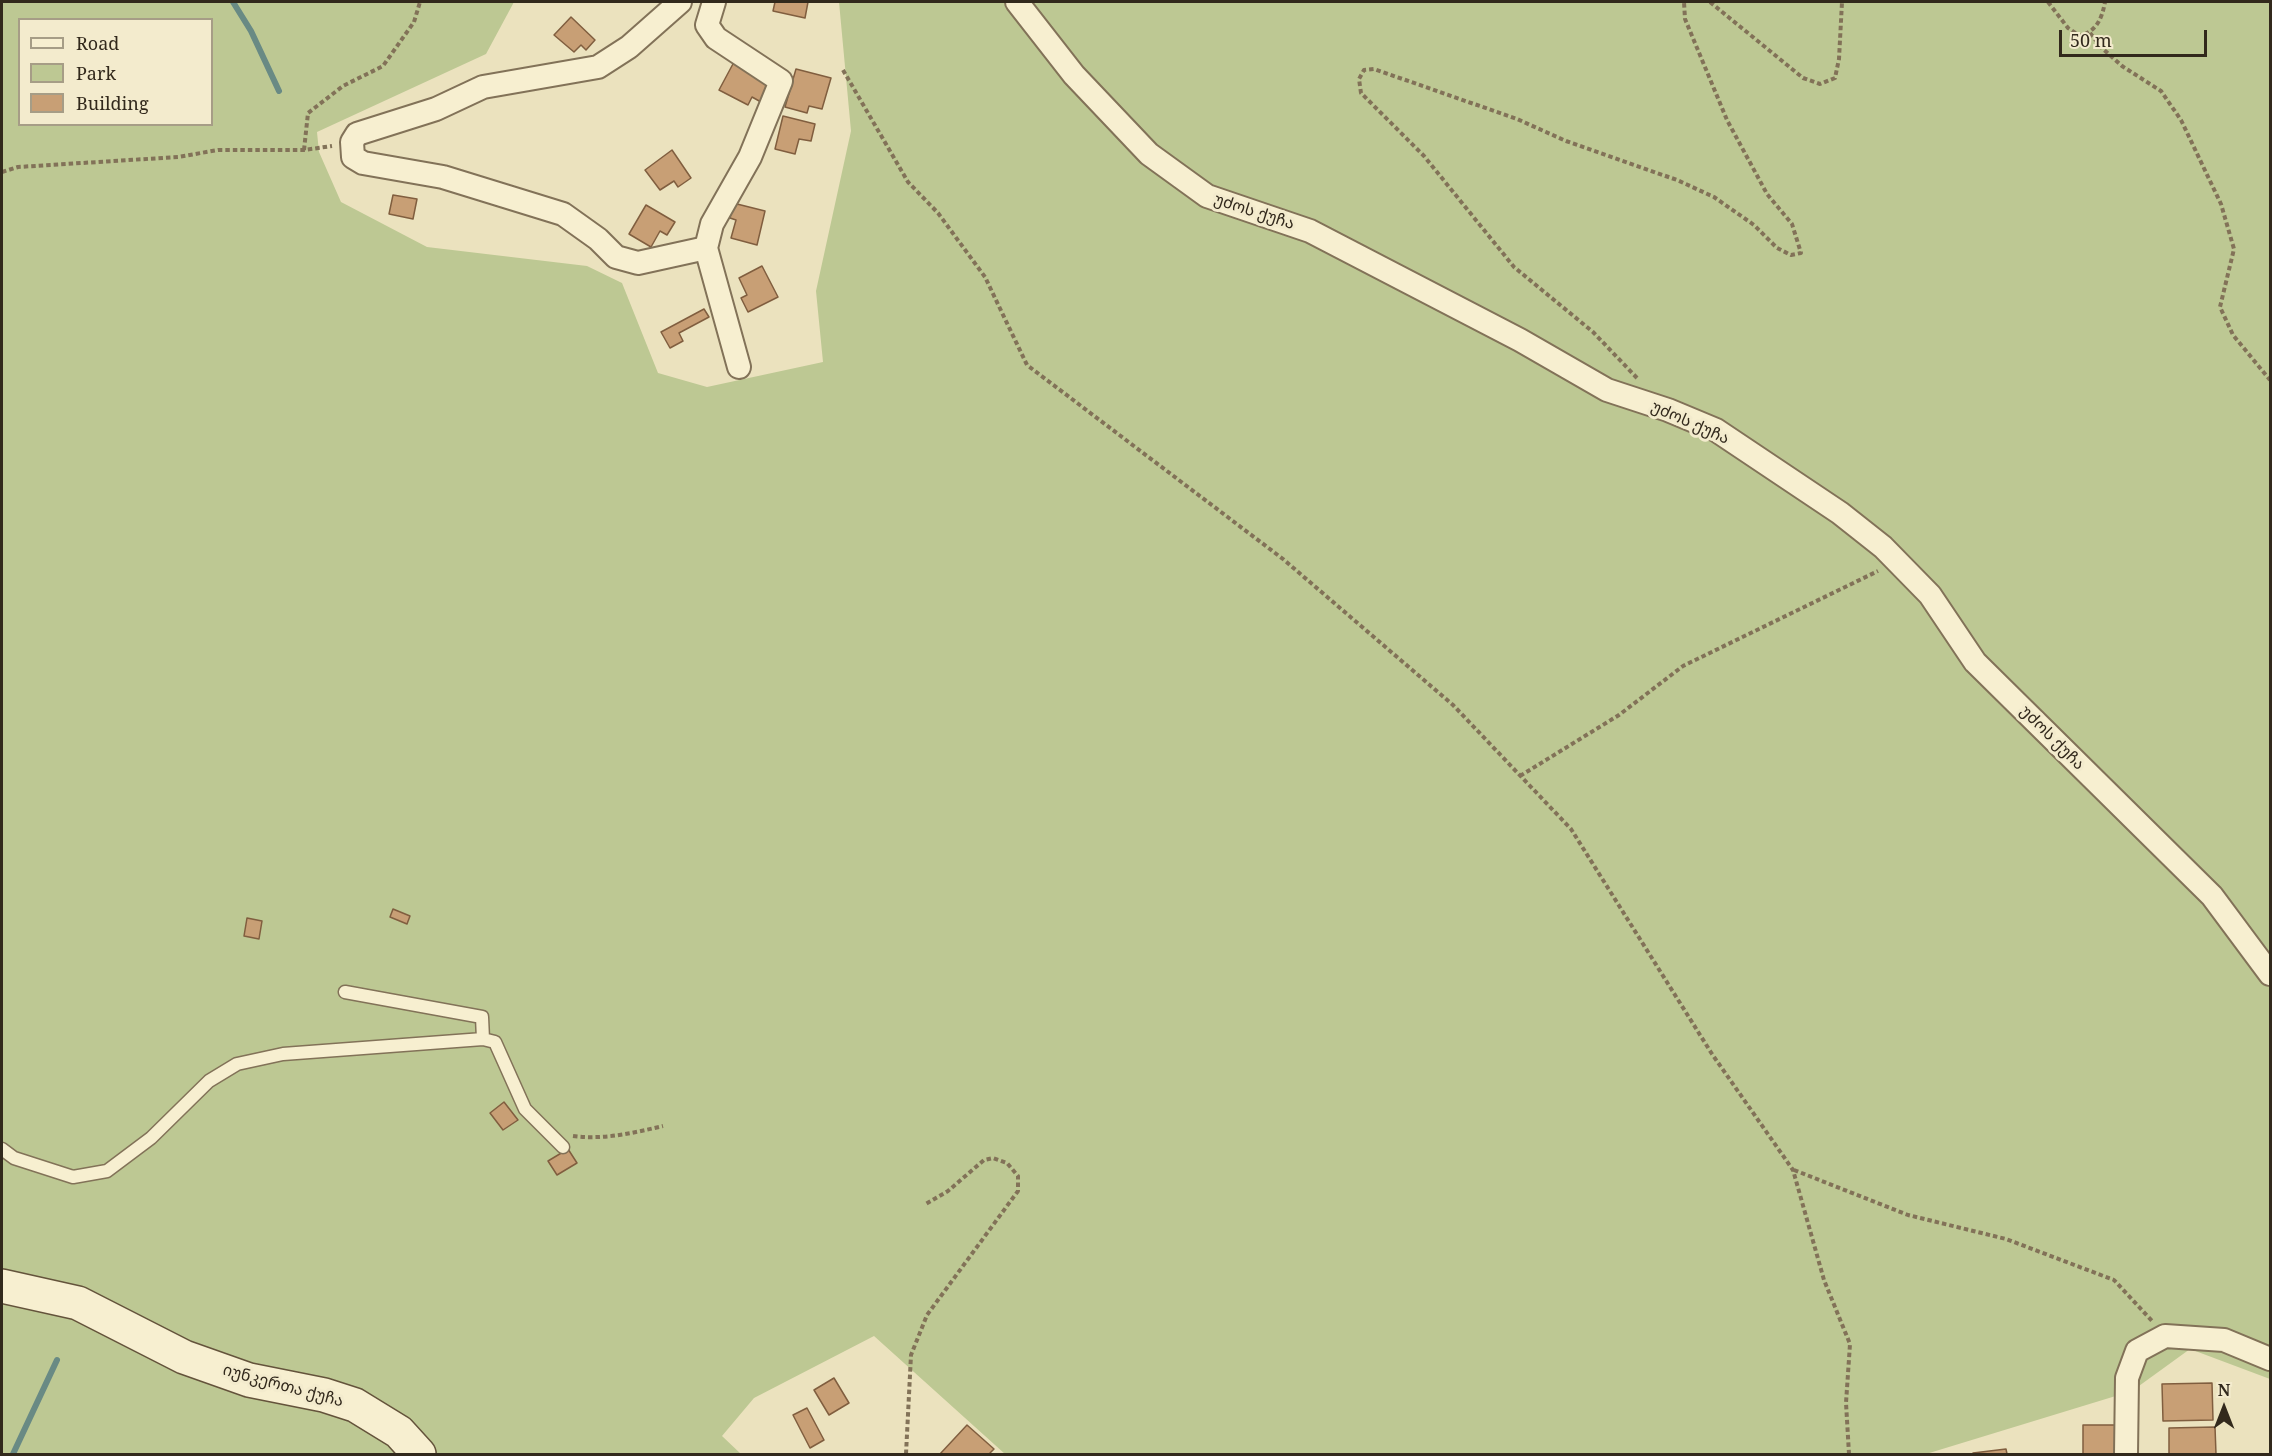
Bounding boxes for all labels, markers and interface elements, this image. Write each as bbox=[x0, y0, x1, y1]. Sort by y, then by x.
legend bbox=[18, 18, 213, 126]
scale bar bbox=[2062, 18, 2210, 56]
text: 50 m bbox=[2070, 28, 2112, 52]
text: Road bbox=[76, 31, 119, 55]
text: Park bbox=[76, 61, 116, 85]
text: Building bbox=[76, 91, 149, 115]
street label: უძოს ქუჩა bbox=[1211, 190, 1297, 234]
street label: უძოს ქუჩა bbox=[1648, 397, 1732, 449]
street label: უძოს ქუჩა bbox=[2016, 702, 2088, 774]
street label: იუნკერთა ქუჩა bbox=[221, 1361, 345, 1411]
north arrow bbox=[2194, 1378, 2254, 1438]
text: N bbox=[2218, 1379, 2230, 1401]

